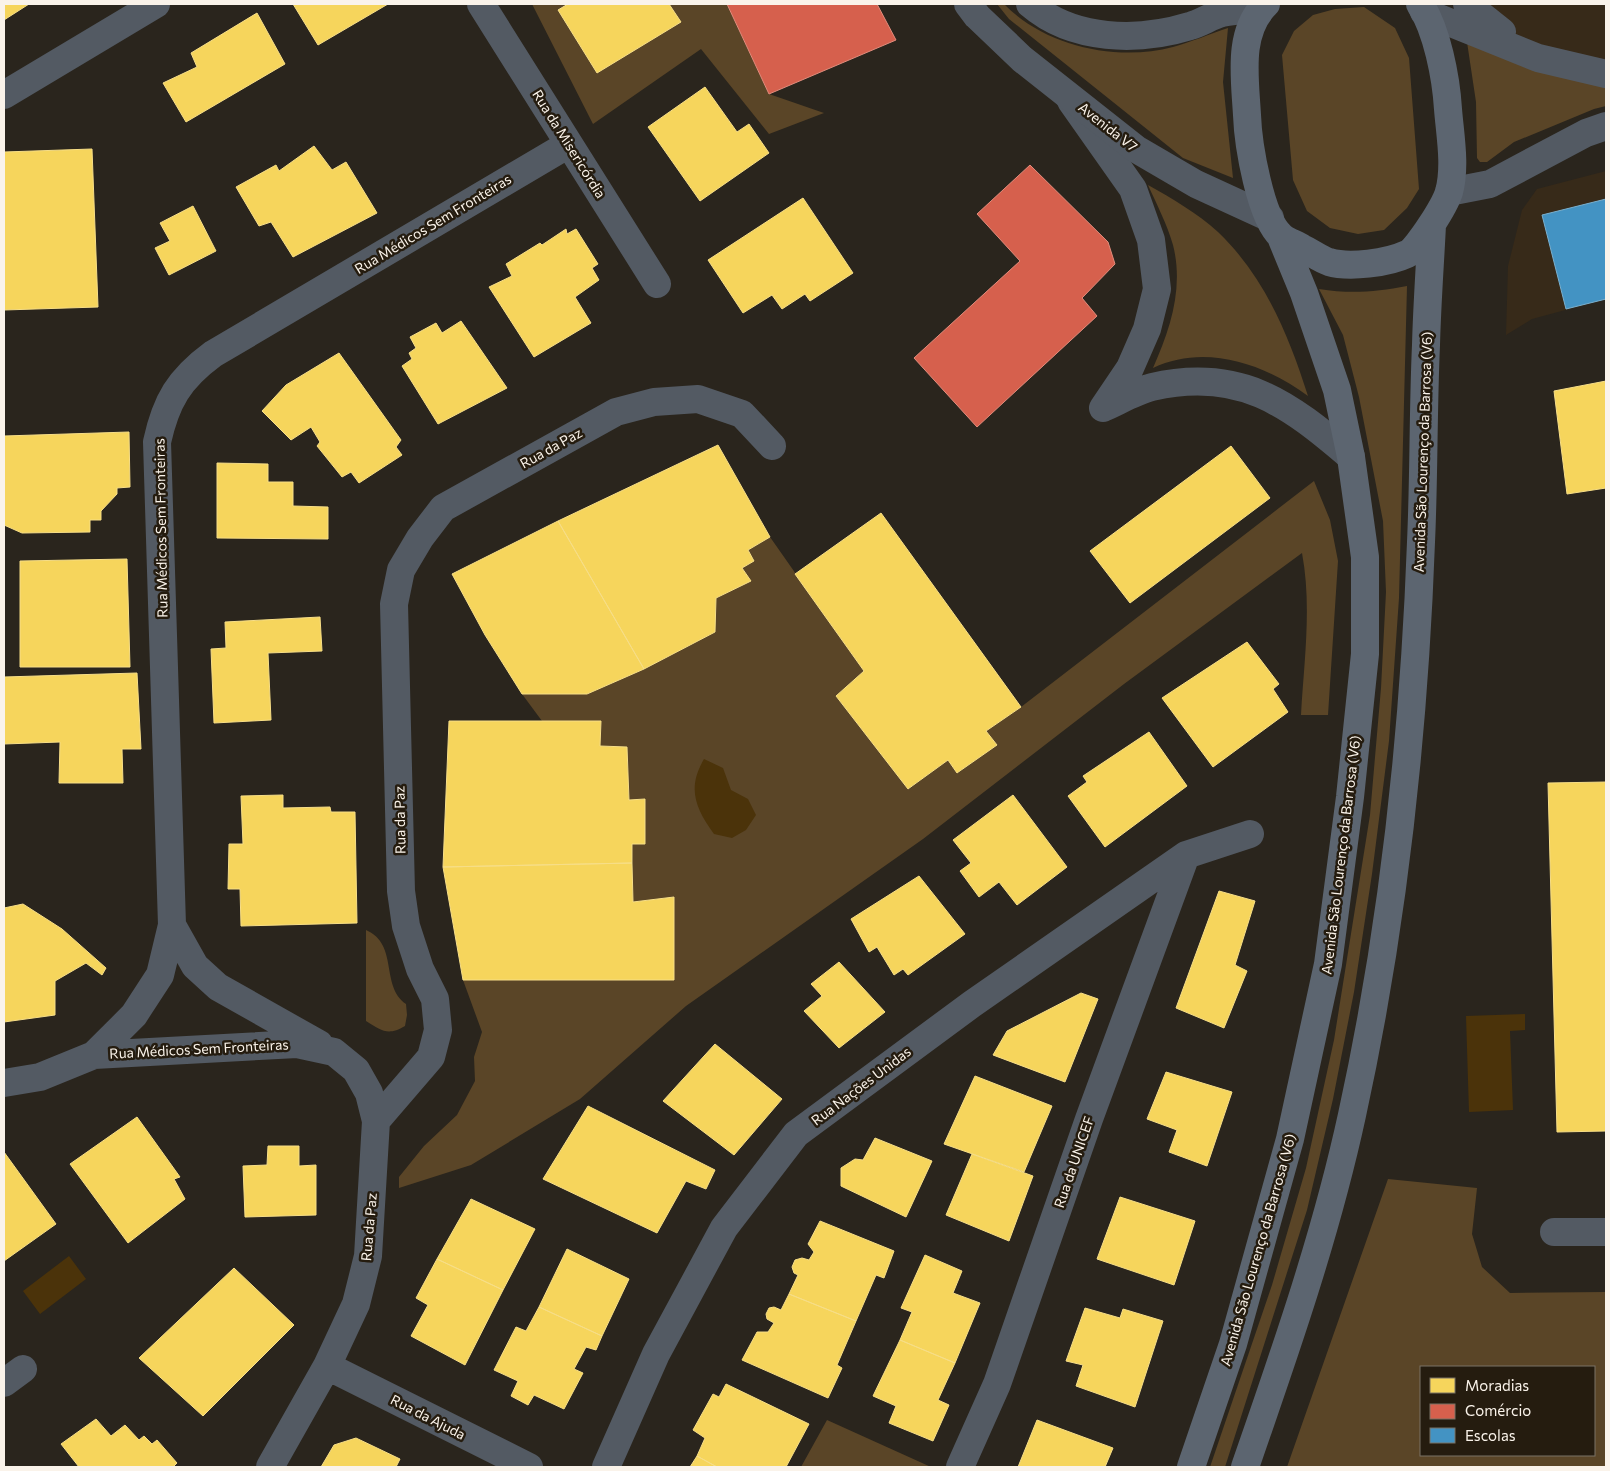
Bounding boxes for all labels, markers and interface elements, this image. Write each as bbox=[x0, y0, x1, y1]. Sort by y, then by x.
street label: Rua da Misericórdia bbox=[529, 86, 610, 201]
street label: Avenida V7 bbox=[1075, 98, 1141, 155]
street label: Rua Médicos Sem Fronteiras bbox=[351, 170, 514, 277]
street label: Avenida São Lourenço da Barrosa (V6) bbox=[1410, 331, 1435, 573]
street label: Rua da Paz bbox=[517, 424, 585, 472]
street label: Rua Médicos Sem Fronteiras bbox=[150, 438, 171, 618]
street label: Avenida São Lourenço da Barrosa (V6) bbox=[1317, 734, 1364, 975]
street label: Rua da Paz bbox=[390, 786, 409, 854]
street label: Rua Médicos Sem Fronteiras bbox=[109, 1035, 289, 1062]
street label: Rua Nações Unidas bbox=[808, 1043, 914, 1129]
street label: Rua da UNICEF bbox=[1050, 1114, 1097, 1210]
street label: Avenida São Lourenço da Barrosa (V6) bbox=[1216, 1132, 1299, 1368]
street label: Rua da Paz bbox=[357, 1192, 380, 1262]
legend bbox=[1420, 1366, 1595, 1456]
text: Moradias bbox=[1465, 1376, 1529, 1394]
street label: Rua da Ajuda bbox=[388, 1390, 468, 1443]
text: Comércio bbox=[1465, 1401, 1531, 1419]
text: Escolas bbox=[1465, 1426, 1516, 1444]

